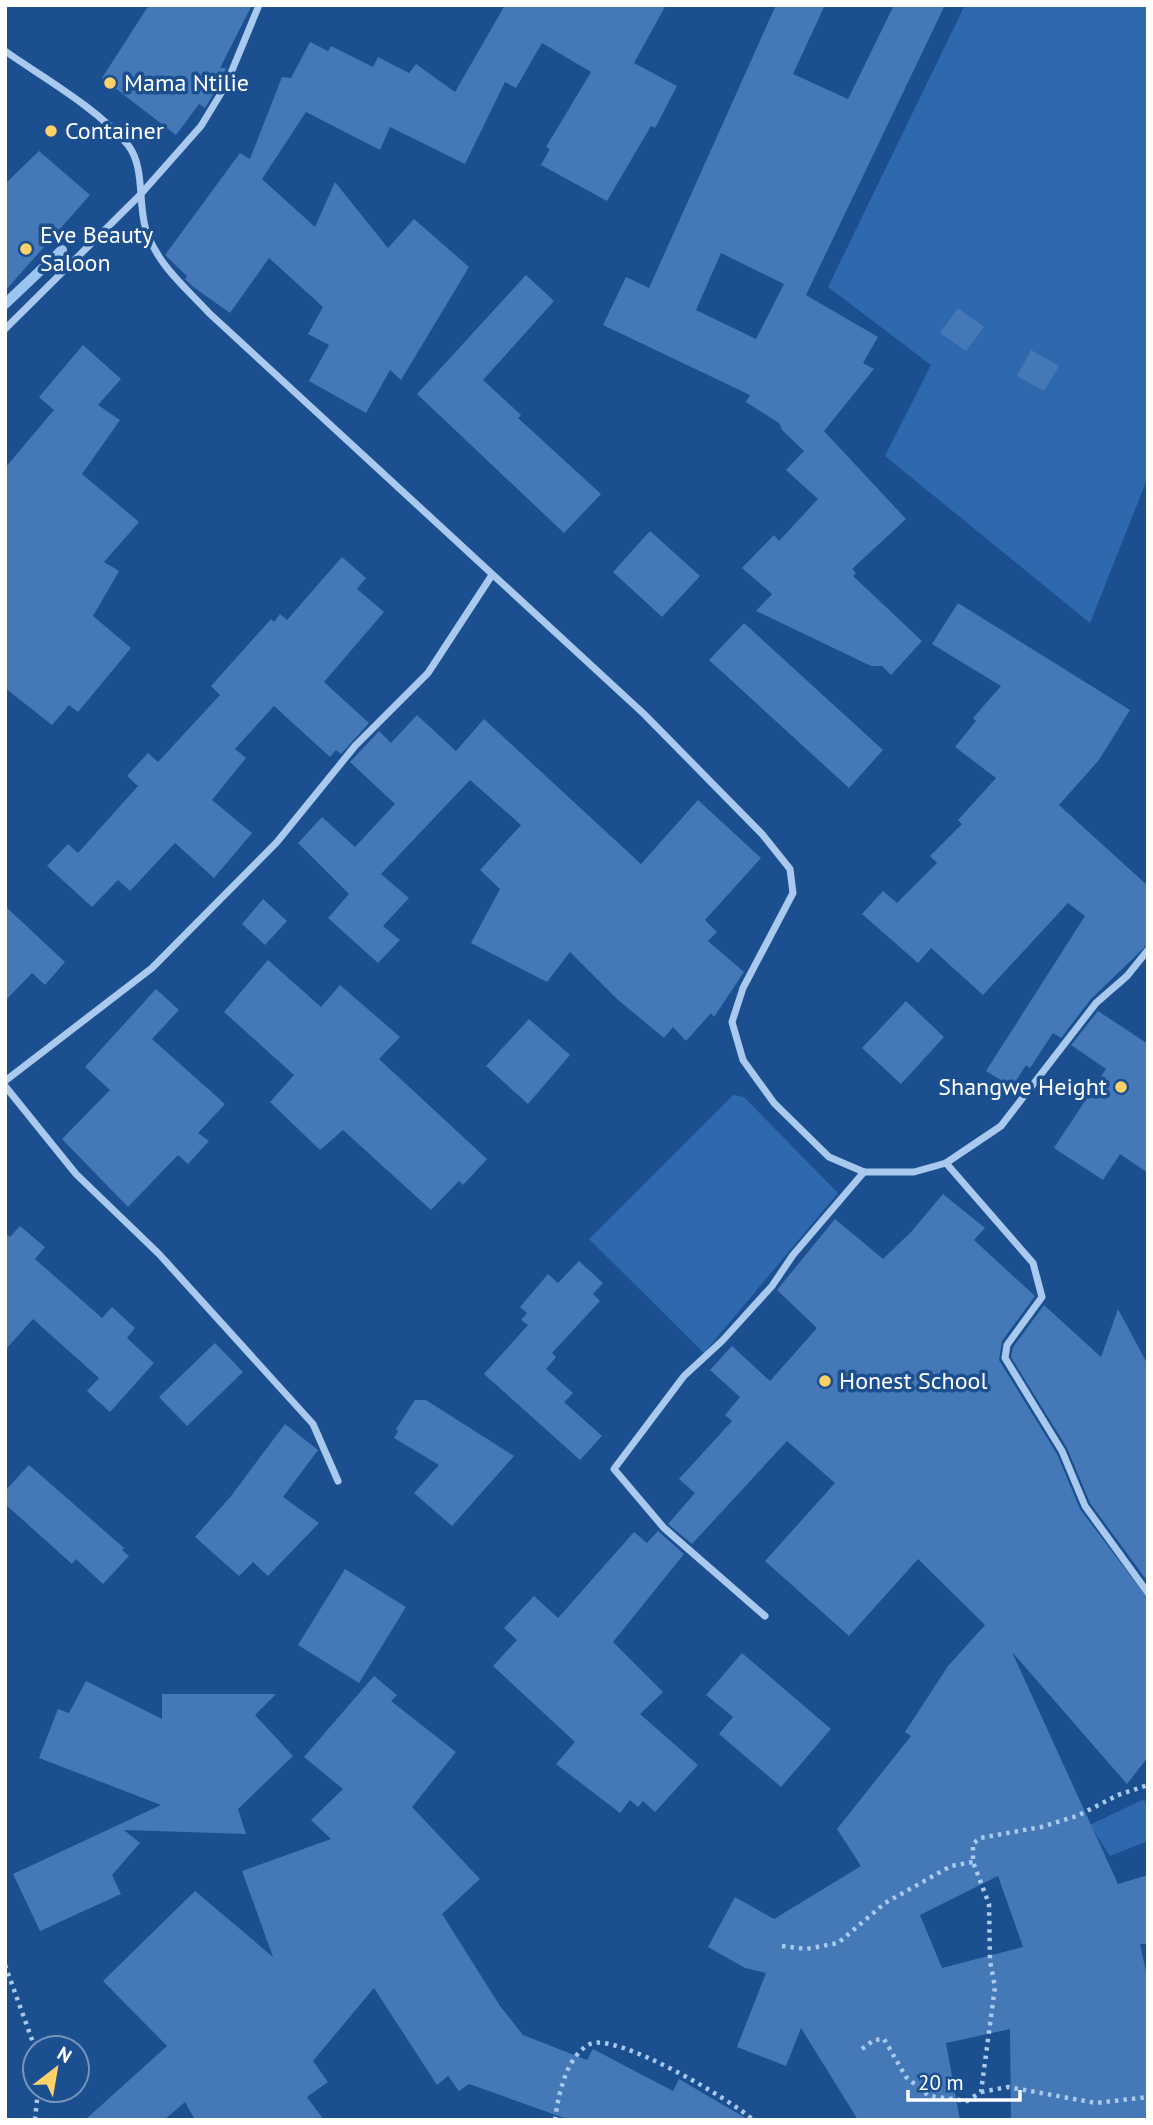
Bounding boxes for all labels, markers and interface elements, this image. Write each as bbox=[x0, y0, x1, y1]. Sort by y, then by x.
place label: Mama Ntilie bbox=[124, 67, 249, 98]
marker: Mama Ntilie bbox=[102, 75, 118, 91]
place label: Container bbox=[65, 115, 164, 146]
marker: Container bbox=[43, 123, 59, 139]
place label: Eve Beauty Saloon bbox=[40, 219, 153, 278]
marker: Eve Beauty Saloon bbox=[18, 241, 34, 257]
place label: Shangwe Height bbox=[938, 1071, 1107, 1102]
marker: Shangwe Height bbox=[1113, 1079, 1129, 1095]
place label: Honest School bbox=[839, 1365, 987, 1396]
marker: Honest School bbox=[817, 1373, 833, 1389]
north arrow bbox=[21, 2034, 91, 2104]
text: N bbox=[53, 2041, 76, 2068]
scale bar bbox=[908, 2058, 1020, 2102]
text: 20 m bbox=[918, 2069, 964, 2096]

